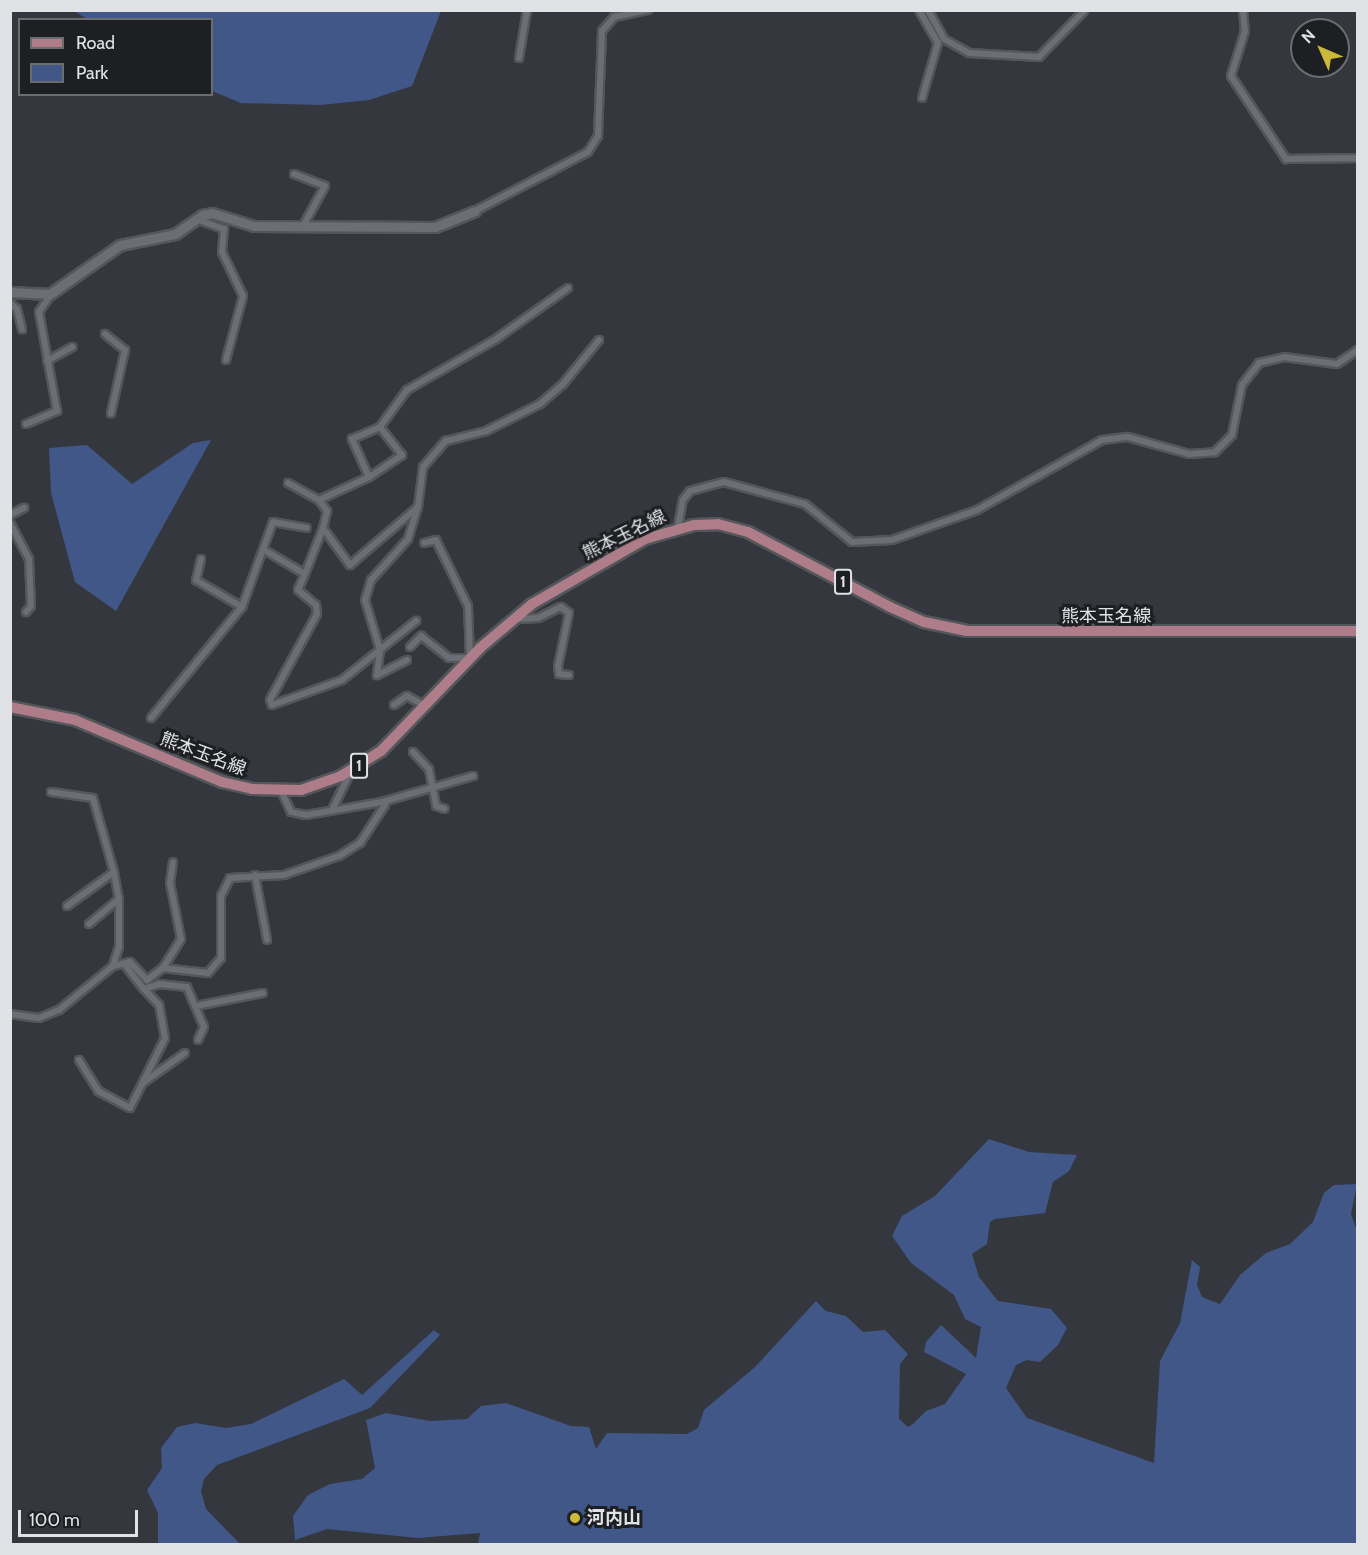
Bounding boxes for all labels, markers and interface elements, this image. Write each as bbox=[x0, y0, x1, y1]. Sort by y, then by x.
legend bbox=[18, 18, 213, 96]
north arrow bbox=[1290, 18, 1350, 78]
text: N bbox=[1298, 26, 1319, 47]
text: Road bbox=[76, 32, 115, 54]
text: Park bbox=[76, 62, 108, 84]
street label: 熊本玉名線 bbox=[579, 506, 669, 564]
road number: 1 bbox=[834, 569, 852, 595]
street label: 熊本玉名線 bbox=[1061, 605, 1151, 627]
street label: 熊本玉名線 bbox=[157, 728, 249, 780]
road number: 1 bbox=[350, 753, 368, 779]
scale bar bbox=[21, 1498, 141, 1536]
place label: 河内山 bbox=[587, 1507, 641, 1529]
text: 100 m bbox=[29, 1509, 80, 1531]
marker: 河内山 bbox=[568, 1511, 582, 1525]

